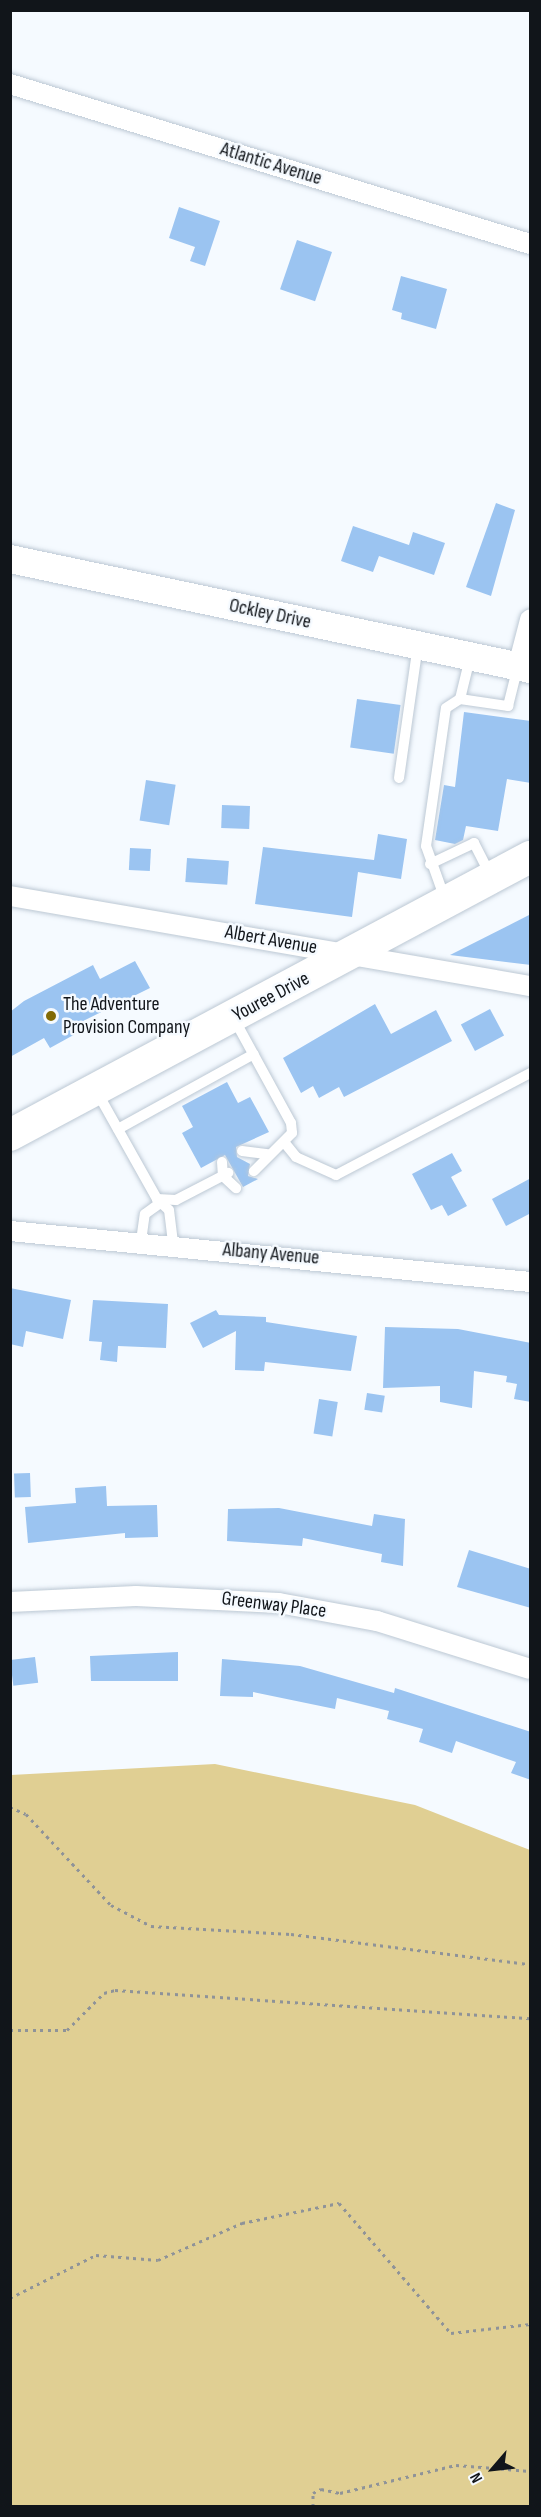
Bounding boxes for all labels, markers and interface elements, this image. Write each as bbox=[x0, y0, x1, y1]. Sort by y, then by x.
street label: Atlantic Avenue bbox=[217, 137, 325, 191]
street label: Ockley Drive bbox=[227, 594, 313, 634]
street label: Albert Avenue bbox=[223, 920, 319, 960]
street label: Youree Drive bbox=[228, 967, 314, 1027]
place label: The Adventure Provision Company bbox=[63, 993, 190, 1040]
marker: The Adventure Provision Company bbox=[44, 1009, 58, 1023]
street label: Albany Avenue bbox=[222, 1238, 320, 1270]
street label: Greenway Place bbox=[220, 1587, 328, 1623]
north arrow bbox=[463, 2439, 523, 2499]
text: N bbox=[466, 2469, 487, 2486]

